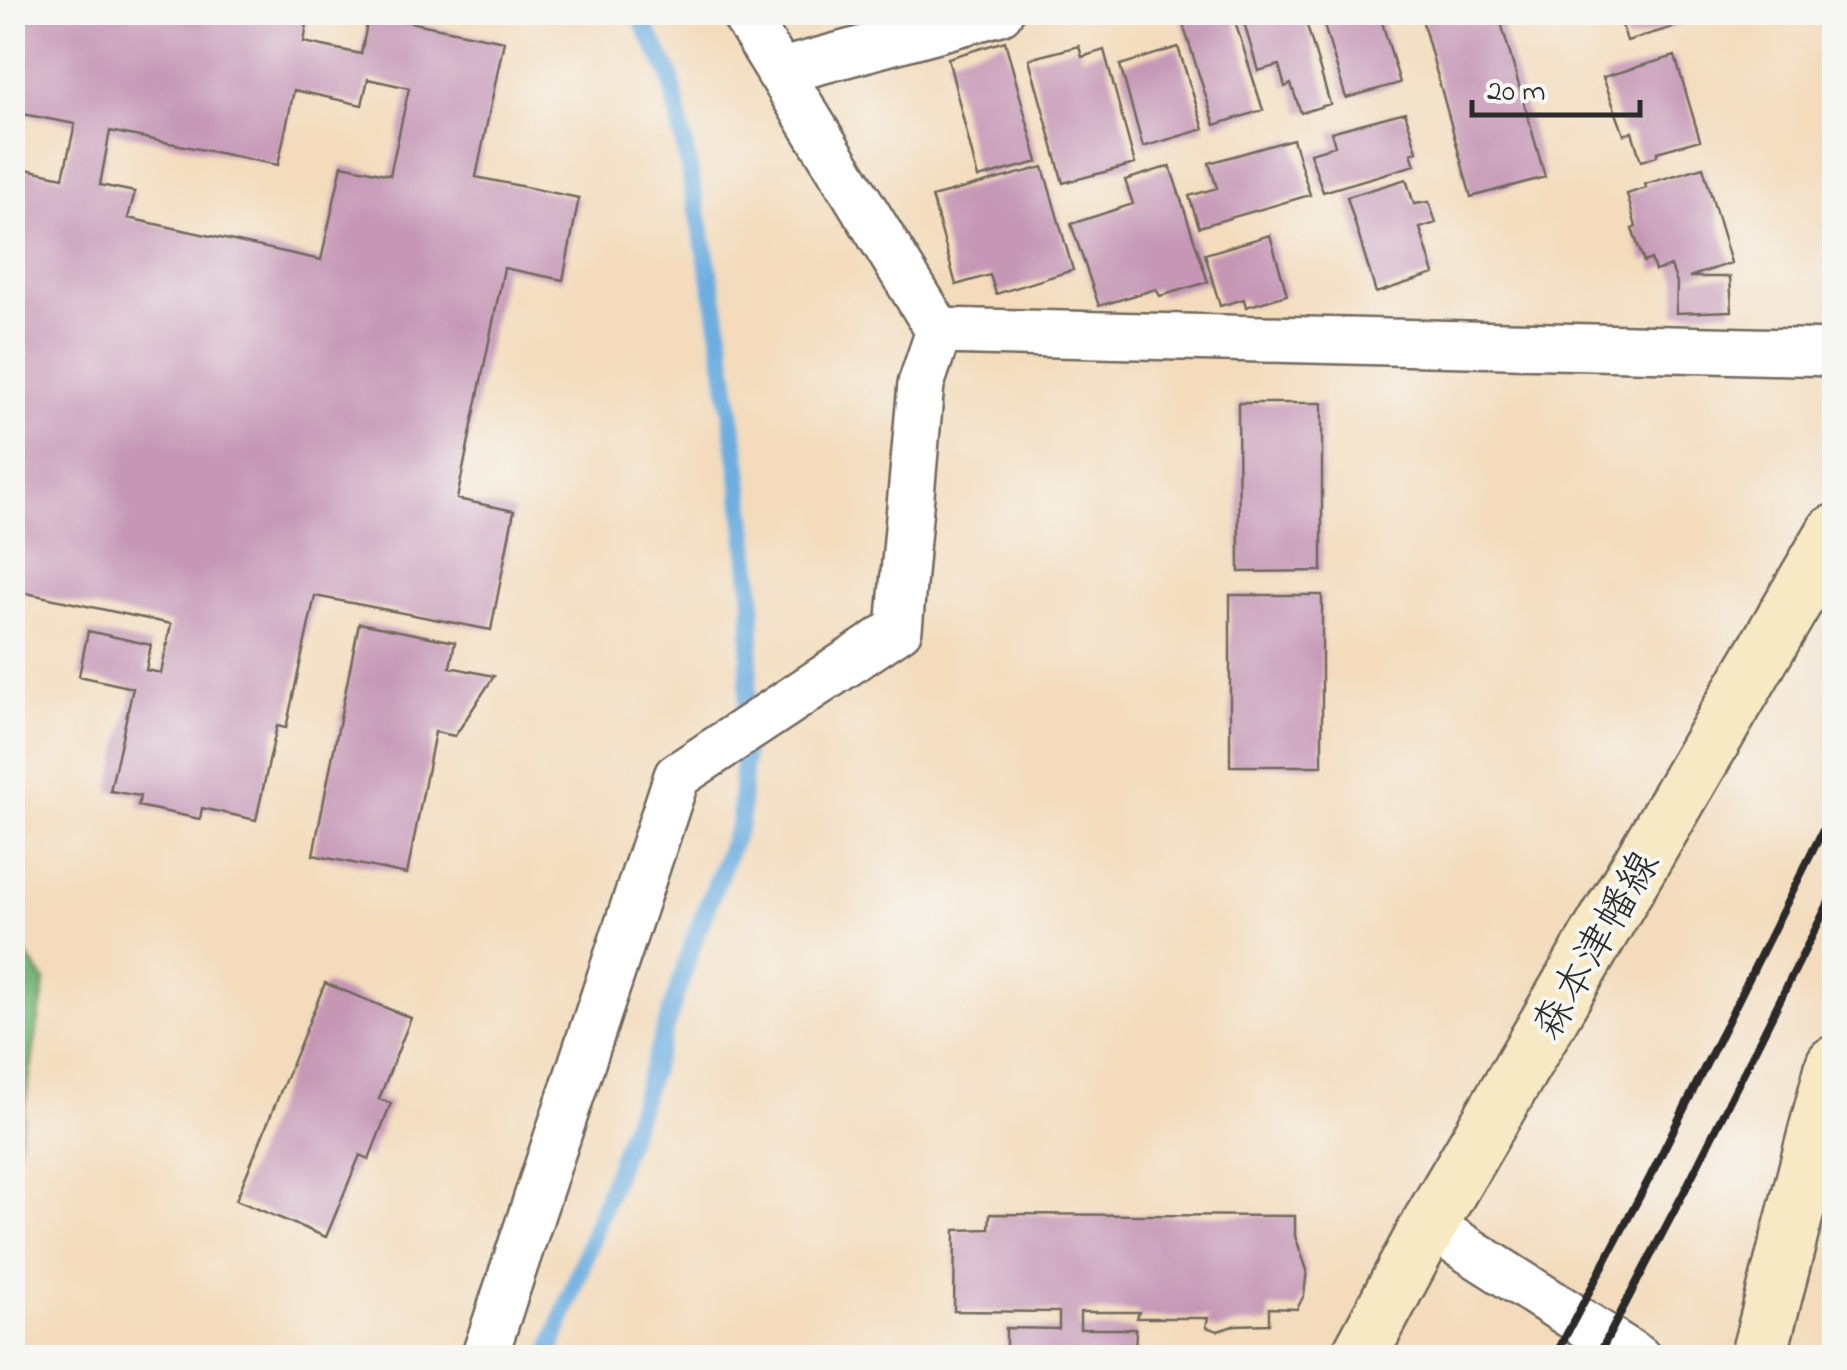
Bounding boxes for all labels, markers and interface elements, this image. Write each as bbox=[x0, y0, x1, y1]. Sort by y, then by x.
scale bar bbox=[1472, 55, 1640, 117]
text: 20 m bbox=[1487, 71, 1546, 115]
street label: 森本津幡線 bbox=[1519, 840, 1677, 1052]

